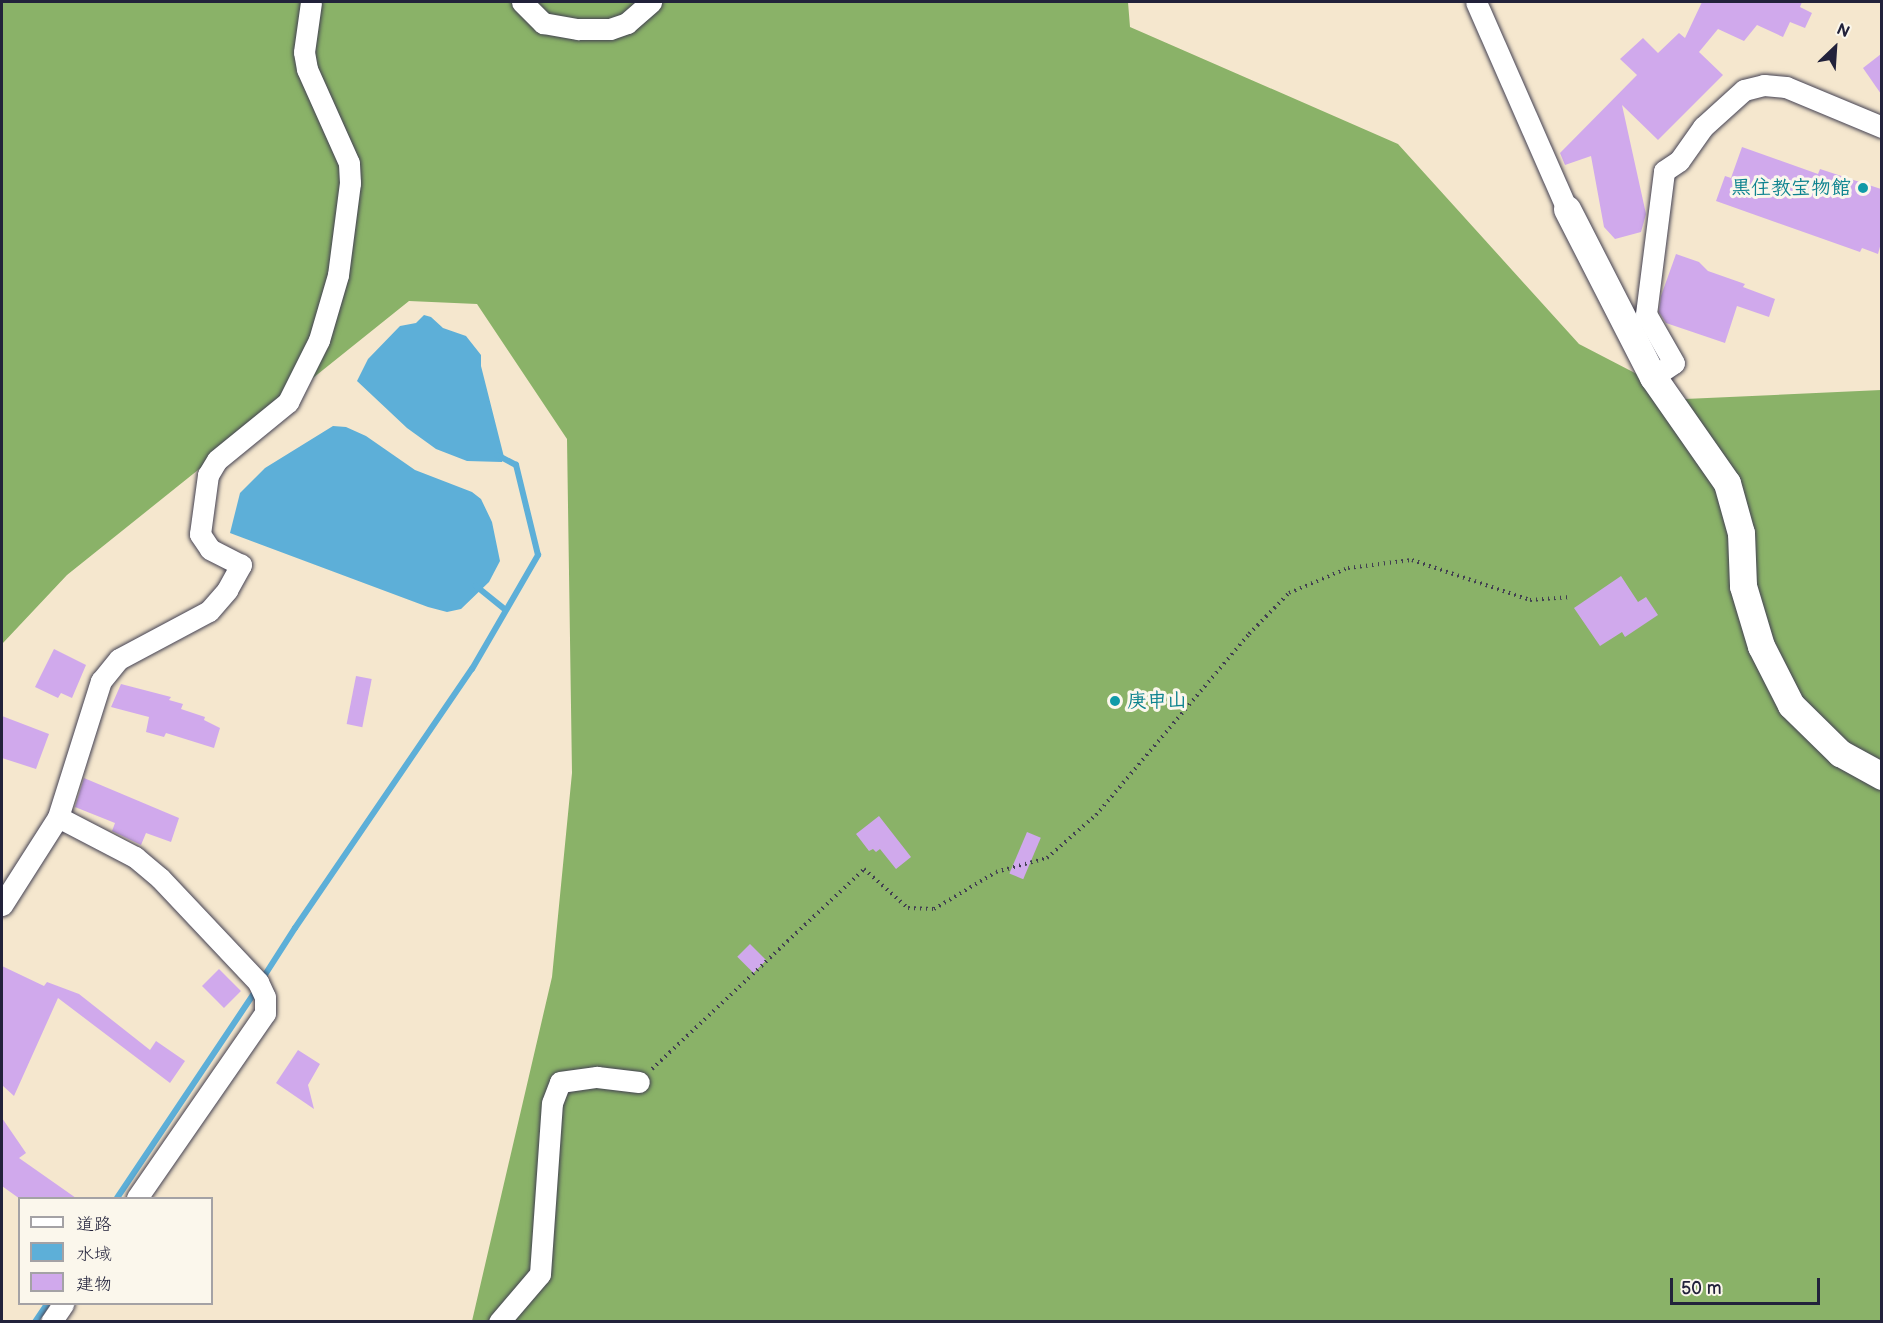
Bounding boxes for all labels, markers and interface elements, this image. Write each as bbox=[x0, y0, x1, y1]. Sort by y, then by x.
north arrow bbox=[1805, 18, 1865, 78]
text: N bbox=[1833, 20, 1852, 42]
place label: 黒住教宝物館 bbox=[1731, 176, 1851, 200]
marker: 黒住教宝物館 bbox=[1856, 181, 1870, 195]
place label: 庚申山 bbox=[1127, 689, 1187, 713]
marker: 庚申山 bbox=[1108, 694, 1122, 708]
legend bbox=[18, 1197, 213, 1305]
text: 道路 bbox=[76, 1214, 112, 1235]
text: 水域 bbox=[76, 1244, 112, 1265]
scale bar bbox=[1673, 1266, 1823, 1304]
text: 建物 bbox=[76, 1274, 112, 1295]
text: 50 m bbox=[1681, 1278, 1722, 1299]

